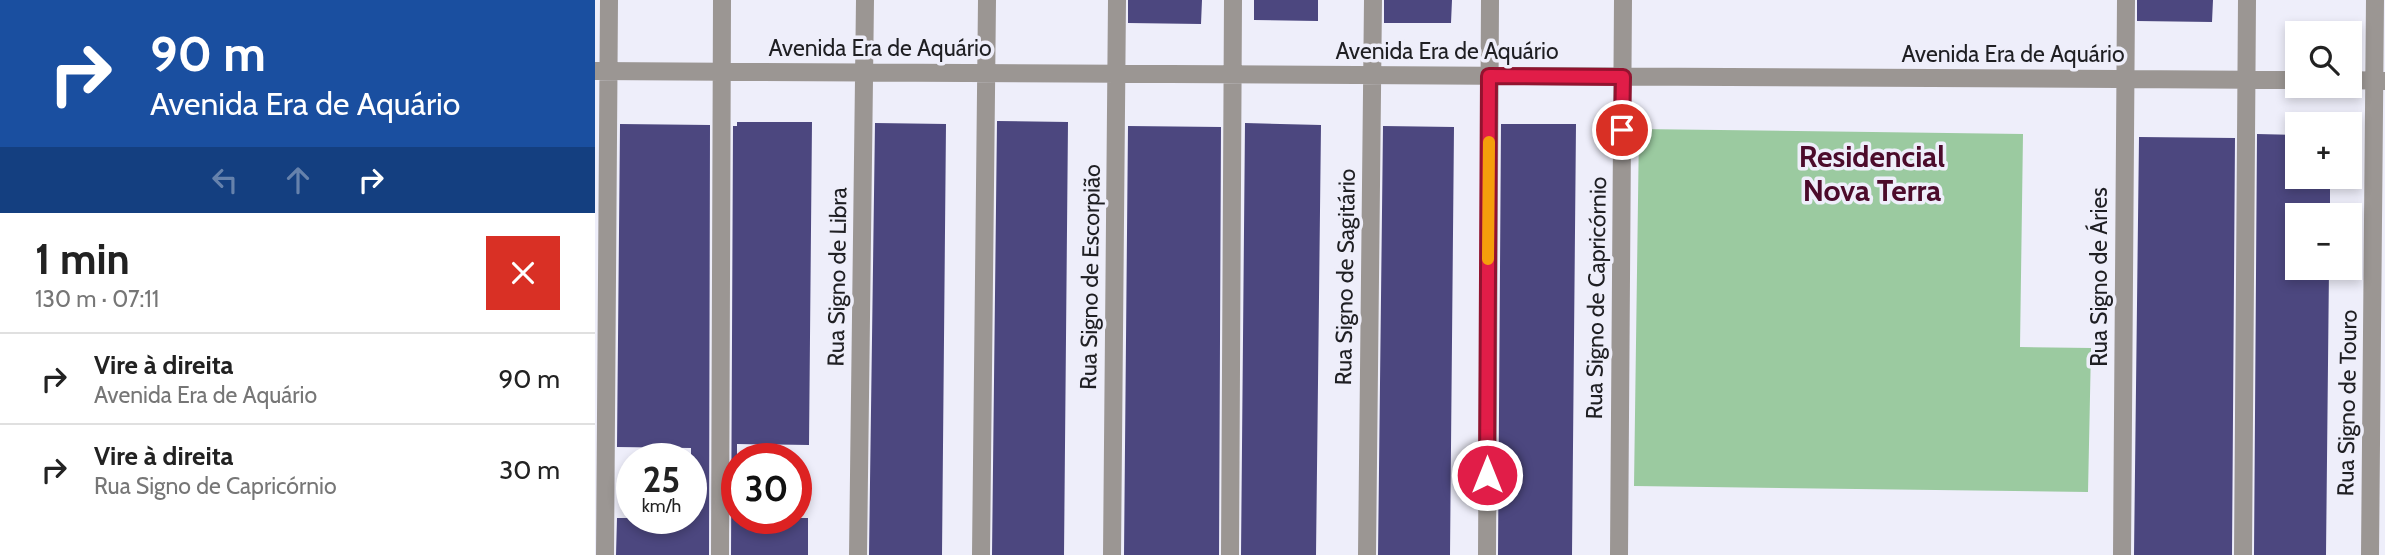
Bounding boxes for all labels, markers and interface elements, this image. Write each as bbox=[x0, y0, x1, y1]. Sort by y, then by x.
map controls bbox=[2285, 21, 2362, 280]
button: search bbox=[2285, 21, 2362, 98]
text: 90 m bbox=[150, 24, 266, 83]
icon: right bbox=[35, 28, 126, 119]
street label: Avenida Era de Aquário bbox=[768, 34, 992, 62]
street label: Avenida Era de Aquário bbox=[1335, 37, 1559, 65]
street label: Avenida Era de Aquário bbox=[1901, 40, 2125, 68]
text: Avenida Era de Aquário bbox=[150, 84, 460, 123]
pin bbox=[1592, 100, 1652, 160]
icon: arrive bbox=[1603, 111, 1641, 149]
button: + bbox=[2285, 112, 2362, 189]
district label: Residencial Nova Terra bbox=[1799, 138, 1945, 209]
icon: left bbox=[206, 161, 244, 199]
icon: ahead bbox=[279, 161, 317, 199]
icon: right bbox=[352, 161, 390, 199]
street label: Rua Signo de Escorpião bbox=[1074, 164, 1106, 390]
street label: Rua Signo de Sagitário bbox=[1329, 168, 1361, 386]
street label: Rua Signo de Capricórnio bbox=[1580, 176, 1612, 420]
street label: Rua Signo de Libra bbox=[821, 187, 853, 367]
street label: Rua Signo de Áries bbox=[2084, 187, 2113, 367]
button: − bbox=[2285, 203, 2362, 280]
text: 1 min bbox=[35, 233, 130, 285]
button: close bbox=[486, 236, 560, 310]
text: 130 m · 07:11 bbox=[35, 285, 159, 313]
street label: Rua Signo de Touro bbox=[2331, 309, 2363, 497]
text: Vire à direita bbox=[94, 349, 234, 381]
icon: right bbox=[35, 360, 73, 398]
text: 90 m bbox=[498, 363, 560, 395]
text: Avenida Era de Aquário bbox=[94, 381, 317, 409]
position arrow bbox=[1450, 438, 1524, 512]
text: Vire à direita bbox=[94, 440, 234, 472]
speed limit sign: 30 bbox=[721, 443, 812, 534]
icon: right bbox=[35, 451, 73, 489]
text: 30 m bbox=[499, 454, 560, 486]
text: 25 bbox=[643, 458, 680, 501]
text: Rua Signo de Capricórnio bbox=[94, 472, 337, 500]
text: km/h bbox=[642, 495, 681, 517]

